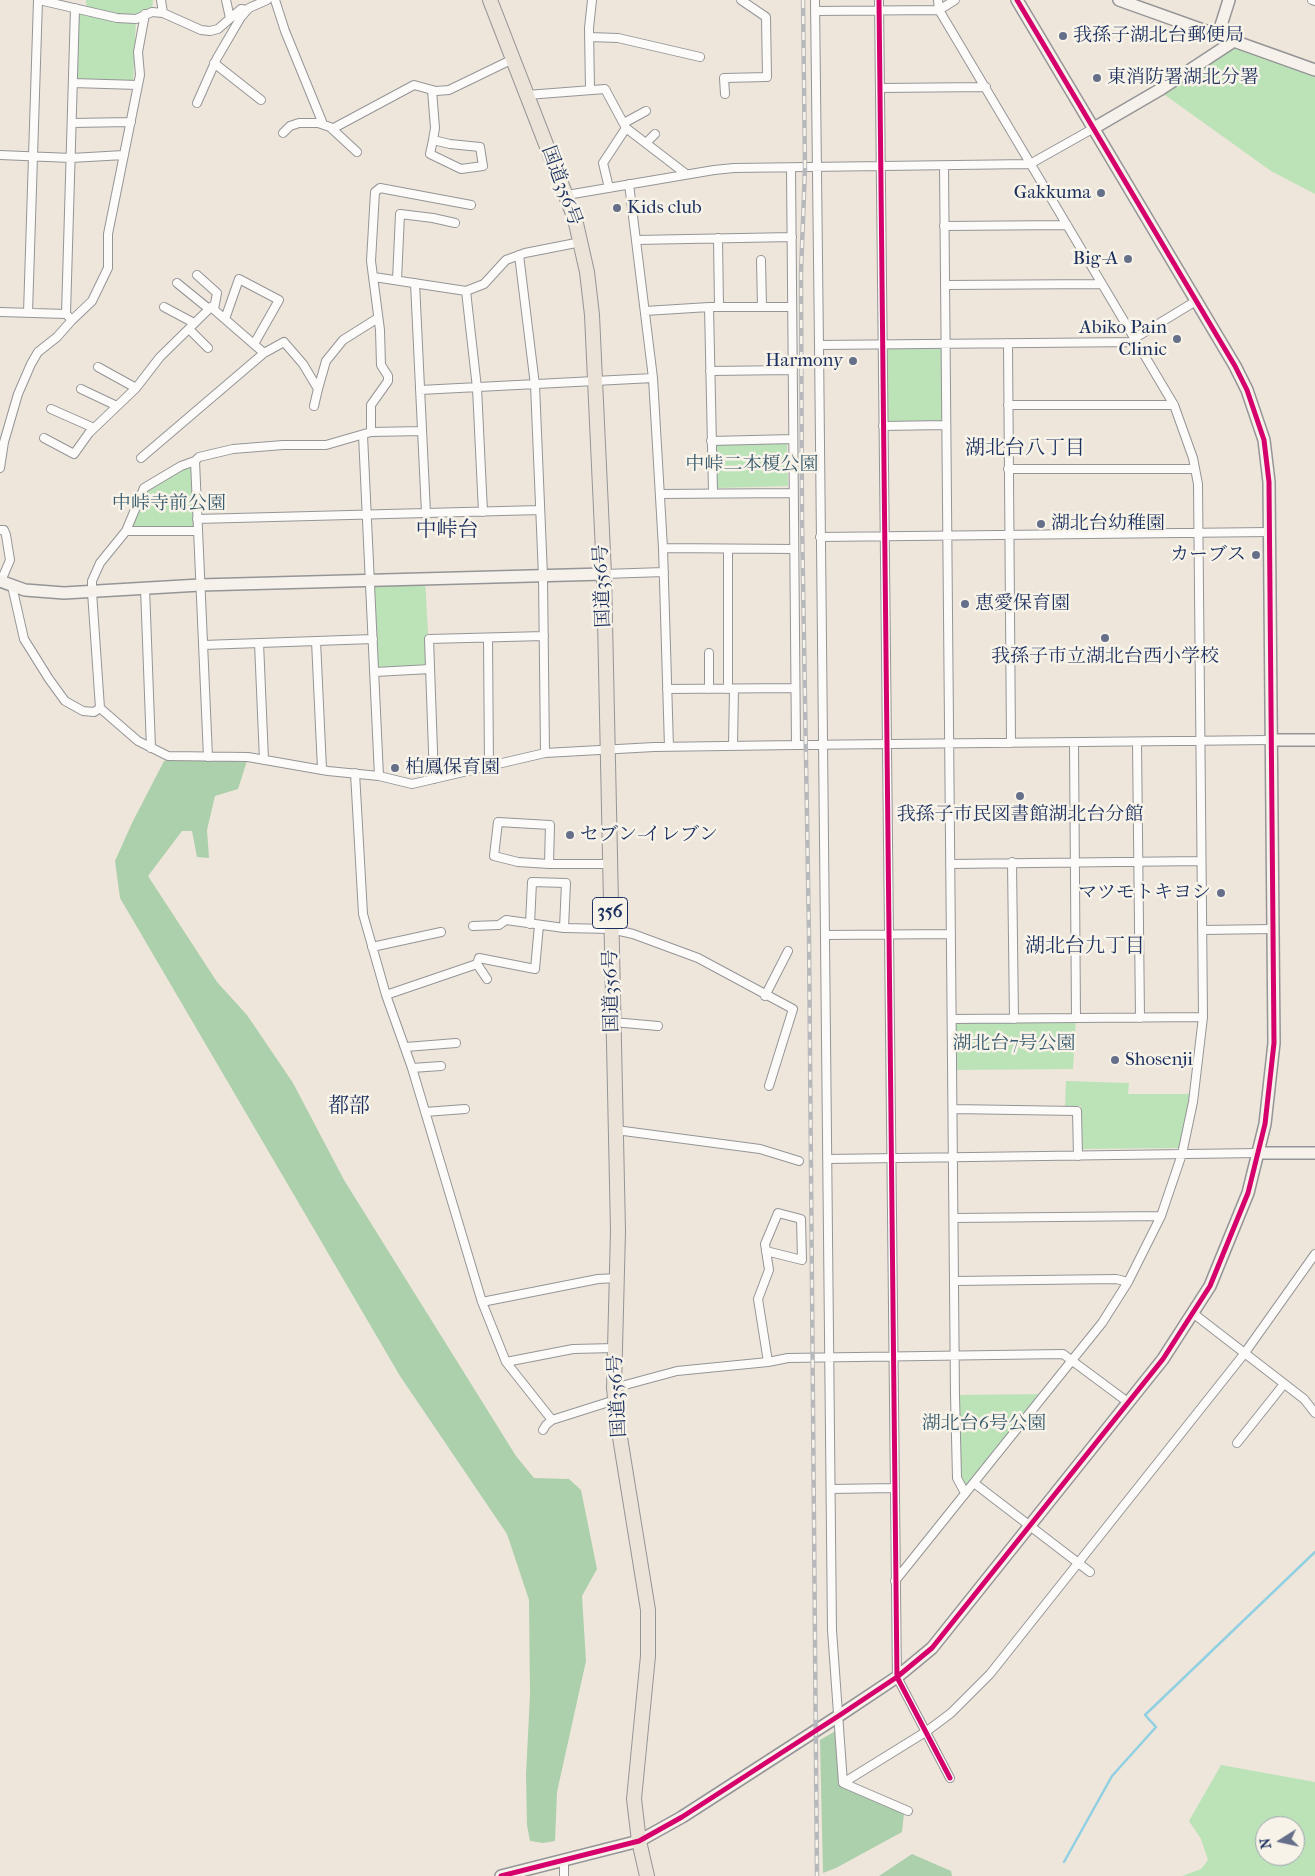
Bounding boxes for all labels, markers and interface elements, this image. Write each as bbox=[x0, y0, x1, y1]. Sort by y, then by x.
place label: 我孫子湖北台郵便局 bbox=[1073, 25, 1244, 47]
marker: 我孫子湖北台郵便局 bbox=[1057, 30, 1069, 42]
place label: 東消防署湖北分署 bbox=[1107, 67, 1259, 89]
marker: 東消防署湖北分署 bbox=[1091, 72, 1103, 84]
street label: 国道356号 bbox=[536, 143, 586, 229]
place label: Gakkuma bbox=[1014, 182, 1091, 204]
marker: Gakkuma bbox=[1095, 187, 1107, 199]
place label: Kids club bbox=[627, 197, 702, 219]
marker: Kids club bbox=[611, 202, 623, 214]
place label: Big-A bbox=[1073, 248, 1118, 270]
marker: Big-A bbox=[1122, 253, 1134, 265]
place label: Abiko Pain Clinic bbox=[1079, 317, 1167, 361]
marker: Abiko Pain Clinic bbox=[1171, 333, 1183, 345]
place label: Harmony bbox=[765, 350, 843, 372]
marker: Harmony bbox=[847, 355, 859, 367]
district label: 湖北台八丁目 bbox=[965, 437, 1085, 461]
park label: 中峠二本榎公園 bbox=[686, 454, 818, 476]
park label: 中峠寺前公園 bbox=[112, 493, 226, 515]
place label: 湖北台幼稚園 bbox=[1051, 513, 1165, 535]
district label: 中峠台 bbox=[416, 518, 478, 544]
marker: 湖北台幼稚園 bbox=[1035, 518, 1047, 530]
street label: 国道356号 bbox=[590, 544, 616, 628]
place label: カーブス bbox=[1170, 544, 1246, 566]
marker: カーブス bbox=[1250, 549, 1262, 561]
place label: 恵愛保育園 bbox=[975, 593, 1070, 615]
marker: 恵愛保育園 bbox=[959, 598, 971, 610]
marker: 我孫子市立湖北台西小学校 bbox=[1099, 632, 1111, 644]
place label: 我孫子市立湖北台西小学校 bbox=[991, 646, 1219, 668]
place label: 柏鳳保育園 bbox=[405, 757, 500, 779]
marker: 柏鳳保育園 bbox=[389, 762, 401, 774]
marker: 我孫子市民図書館湖北台分館 bbox=[1014, 790, 1026, 802]
place label: 我孫子市民図書館湖北台分館 bbox=[897, 804, 1143, 826]
place label: セブン-イレブン bbox=[580, 824, 718, 846]
marker: セブン-イレブン bbox=[564, 829, 576, 841]
place label: マツモトキヨシ bbox=[1078, 882, 1211, 904]
marker: マツモトキヨシ bbox=[1215, 887, 1227, 899]
road number: 356 bbox=[592, 898, 628, 928]
district label: 湖北台九丁目 bbox=[1025, 935, 1145, 959]
street label: 国道356号 bbox=[600, 949, 624, 1033]
park label: 湖北台7号公園 bbox=[952, 1033, 1076, 1055]
place label: Shosenji bbox=[1125, 1049, 1193, 1071]
marker: Shosenji bbox=[1109, 1054, 1121, 1066]
district label: 都部 bbox=[328, 1094, 370, 1120]
street label: 国道356号 bbox=[604, 1354, 632, 1438]
park label: 湖北台6号公園 bbox=[922, 1413, 1046, 1435]
north arrow bbox=[1255, 1816, 1305, 1866]
text: N bbox=[1256, 1837, 1275, 1850]

